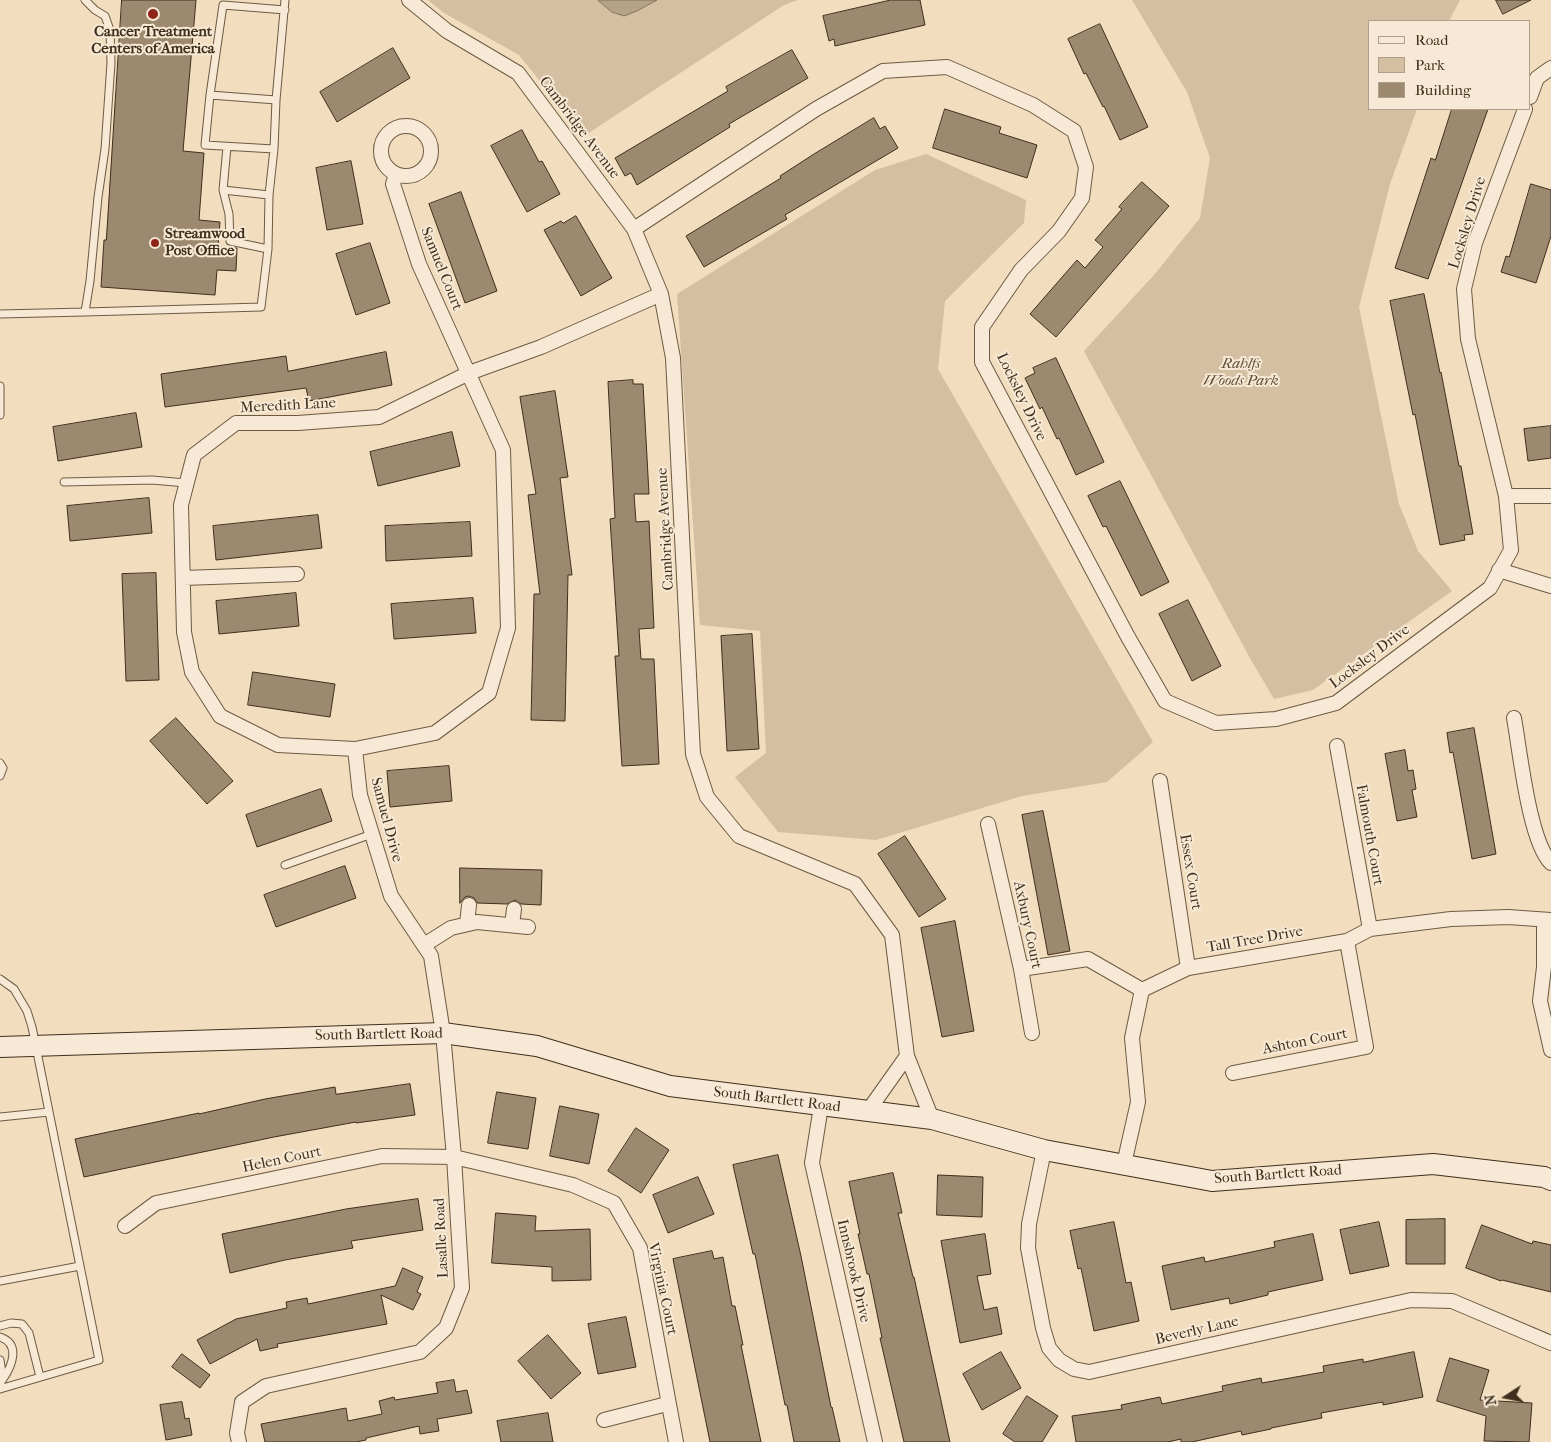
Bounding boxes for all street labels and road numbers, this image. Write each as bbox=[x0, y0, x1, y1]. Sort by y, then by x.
street label: Cambridge Avenue bbox=[535, 73, 623, 183]
street label: Locksley Drive bbox=[1445, 175, 1491, 271]
street label: Samuel Court bbox=[416, 225, 466, 313]
street label: Locksley Drive bbox=[992, 350, 1050, 444]
street label: Meredith Lane bbox=[239, 394, 337, 418]
street label: Cambridge Avenue bbox=[654, 467, 678, 591]
street label: Locksley Drive bbox=[1326, 621, 1414, 693]
street label: Samuel Drive bbox=[366, 776, 406, 864]
street label: Falmouth Court bbox=[1351, 783, 1387, 887]
street label: Essex Court bbox=[1175, 833, 1205, 911]
street label: Axbury Court bbox=[1009, 879, 1045, 971]
street label: Tall Tree Drive bbox=[1205, 923, 1305, 957]
street label: South Bartlett Road bbox=[315, 1025, 443, 1045]
street label: Ashton Court bbox=[1261, 1025, 1349, 1059]
street label: South Bartlett Road bbox=[712, 1083, 842, 1117]
street label: Helen Court bbox=[241, 1143, 323, 1177]
street label: South Bartlett Road bbox=[1214, 1162, 1342, 1188]
street label: Lasalle Road bbox=[431, 1197, 453, 1279]
street label: Innsbrook Drive bbox=[832, 1218, 874, 1324]
street label: Virginia Court bbox=[643, 1241, 681, 1337]
street label: Beverly Lane bbox=[1154, 1313, 1240, 1349]

